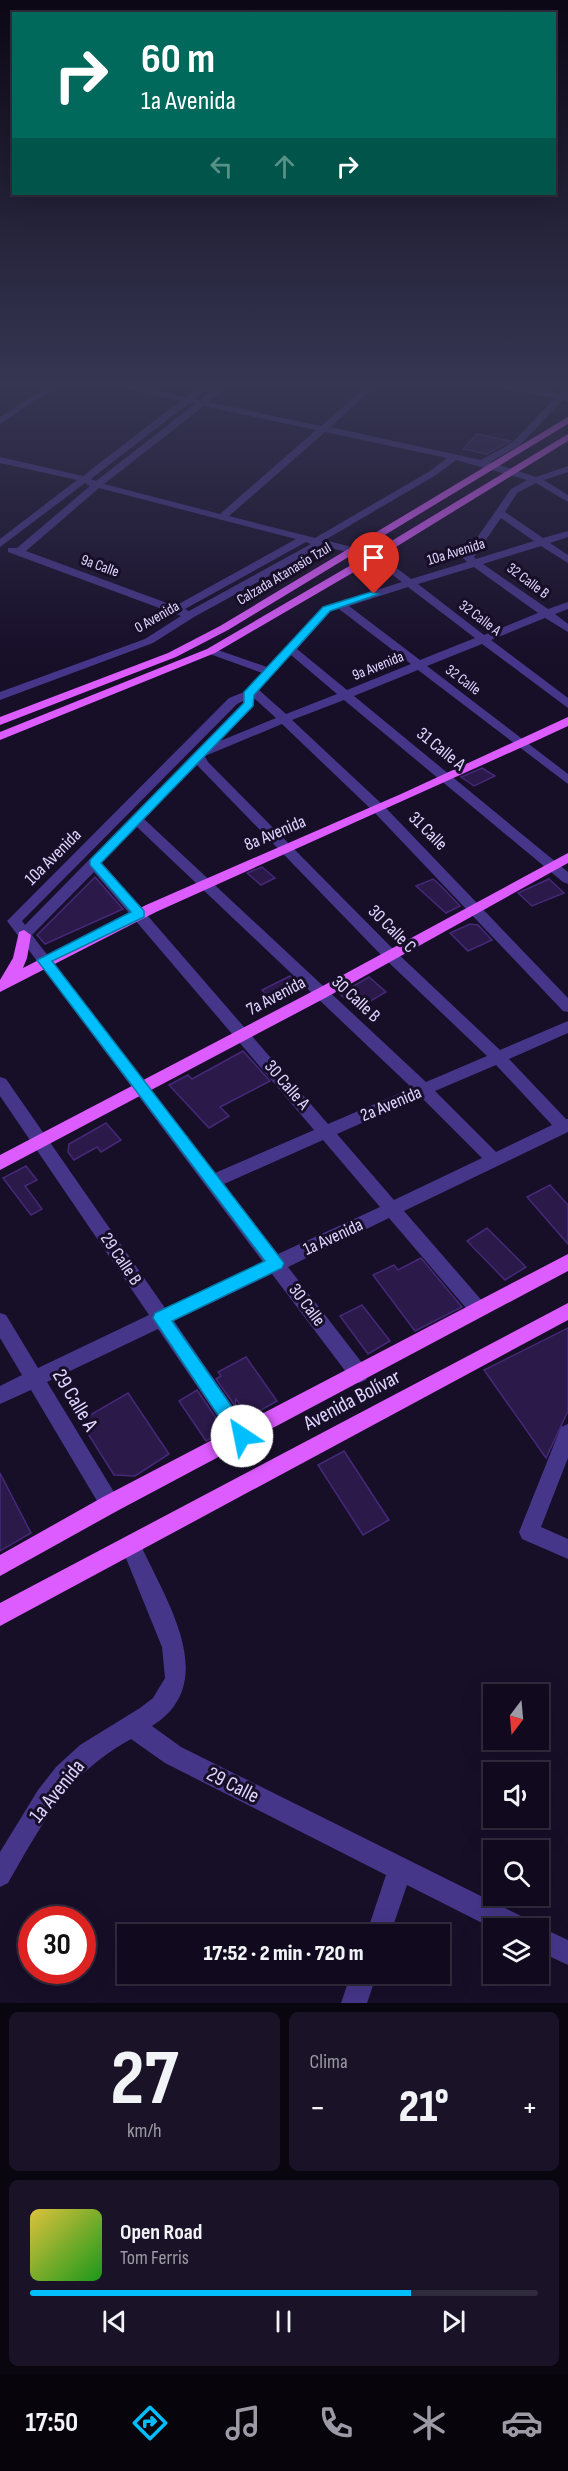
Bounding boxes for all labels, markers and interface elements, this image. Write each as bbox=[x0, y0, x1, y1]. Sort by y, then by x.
text: 60 m bbox=[141, 34, 215, 85]
icon: right bbox=[42, 36, 120, 114]
text: 1a Avenida bbox=[141, 85, 236, 117]
icon: left bbox=[205, 150, 238, 183]
icon: ahead bbox=[268, 150, 301, 183]
icon: right bbox=[331, 150, 364, 183]
pin bbox=[348, 532, 399, 594]
street label: 10a Avenida bbox=[425, 534, 487, 570]
street label: Calzada Atanasio Tzul bbox=[233, 538, 335, 610]
icon: arrive bbox=[357, 541, 390, 574]
street label: 9a Calle bbox=[78, 550, 122, 582]
street label: 32 Calle B bbox=[503, 559, 553, 603]
street label: 32 Calle A bbox=[455, 596, 505, 640]
street label: 0 Avenida bbox=[131, 597, 183, 637]
street label: 9a Avenida bbox=[349, 647, 407, 685]
street label: 32 Calle bbox=[442, 661, 484, 699]
street label: 31 Calle A bbox=[412, 723, 470, 775]
street label: 31 Calle bbox=[404, 807, 452, 855]
street label: 8a Avenida bbox=[241, 811, 309, 855]
street label: 10a Avenida bbox=[20, 824, 86, 890]
street label: 30 Calle C bbox=[364, 901, 420, 957]
street label: 30 Calle B bbox=[327, 971, 385, 1027]
street label: 7a Avenida bbox=[243, 972, 309, 1020]
street label: 30 Calle A bbox=[260, 1056, 314, 1114]
street label: 2a Avenida bbox=[357, 1082, 425, 1126]
street label: 1a Avenida bbox=[300, 1214, 366, 1260]
street label: 29 Calle B bbox=[96, 1229, 146, 1289]
street label: 30 Calle bbox=[284, 1280, 330, 1330]
street label: Avenida Bolívar bbox=[298, 1364, 405, 1436]
street label: 29 Calle A bbox=[47, 1365, 104, 1436]
position arrow bbox=[210, 1404, 274, 1468]
north arrow bbox=[483, 1684, 549, 1750]
map controls bbox=[483, 1684, 549, 1984]
street label: 1a Avenida bbox=[24, 1754, 90, 1828]
street label: 29 Calle bbox=[203, 1761, 263, 1809]
button: sound bbox=[483, 1762, 549, 1828]
button: search bbox=[483, 1840, 549, 1906]
speed limit sign: 30 bbox=[18, 1906, 96, 1984]
button: layers bbox=[483, 1918, 549, 1984]
text: 17:52 · 2 min · 720 m bbox=[203, 1940, 364, 1967]
text: 27 bbox=[110, 2033, 178, 2126]
text: Clima bbox=[310, 2050, 348, 2074]
text: 21° bbox=[399, 2080, 449, 2135]
text: − bbox=[310, 2088, 326, 2128]
text: + bbox=[522, 2088, 538, 2128]
text: km/h bbox=[127, 2119, 162, 2143]
text: Open Road bbox=[120, 2219, 202, 2246]
text: Tom Ferris bbox=[120, 2246, 189, 2270]
icon: previous bbox=[98, 2305, 131, 2338]
icon: pause bbox=[267, 2305, 300, 2338]
icon: next bbox=[437, 2305, 470, 2338]
icon: directions bbox=[129, 2402, 171, 2444]
icon: music bbox=[222, 2402, 264, 2444]
icon: phone bbox=[315, 2402, 357, 2444]
icon: climate bbox=[408, 2402, 450, 2444]
icon: car bbox=[501, 2402, 543, 2444]
text: 17:50 bbox=[25, 2407, 78, 2439]

